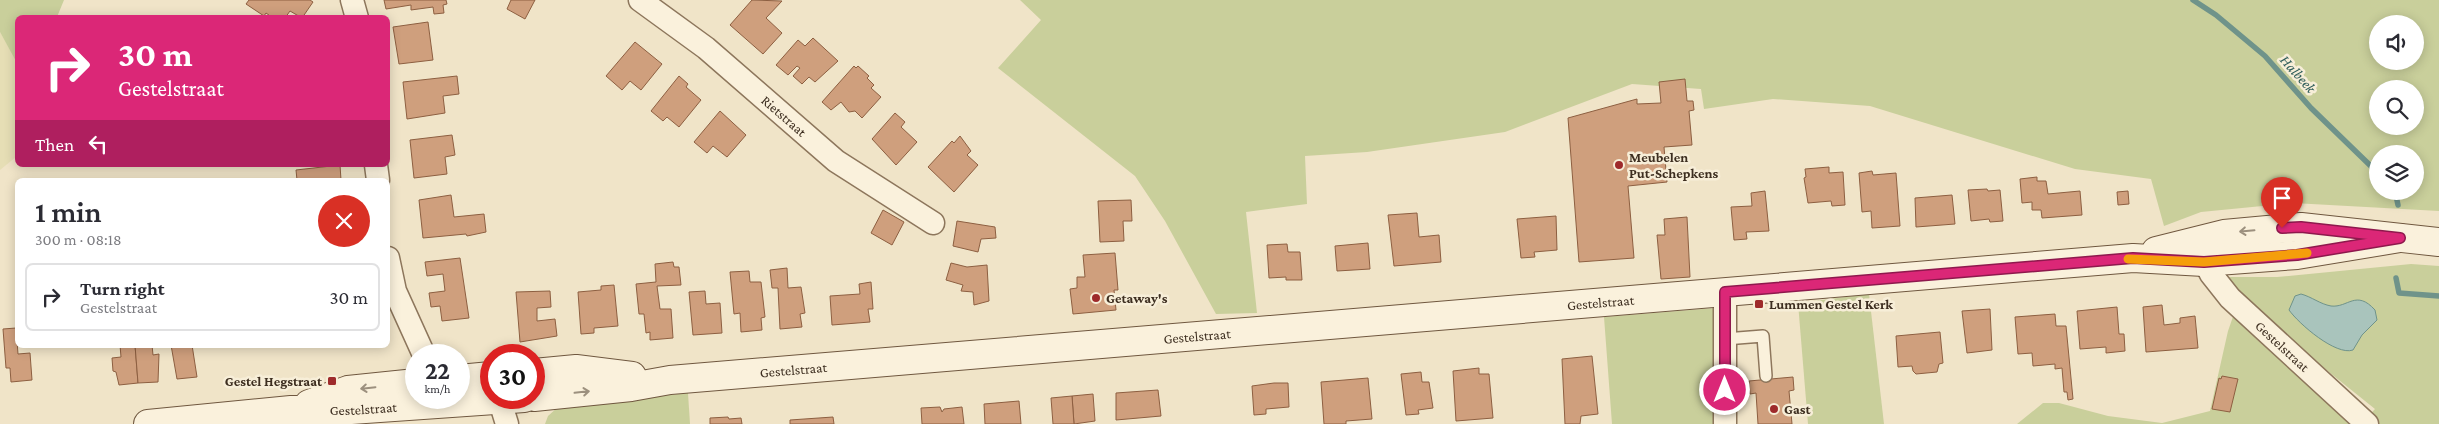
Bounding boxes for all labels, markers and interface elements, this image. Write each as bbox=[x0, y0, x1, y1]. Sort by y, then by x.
map controls bbox=[2369, 15, 2424, 200]
button: sound bbox=[2369, 15, 2424, 70]
icon: right bbox=[35, 35, 100, 100]
text: 30 m bbox=[118, 35, 193, 74]
water label: Halbeek bbox=[2277, 52, 2320, 97]
text: Gestelstraat bbox=[118, 76, 224, 101]
button: search bbox=[2369, 80, 2424, 135]
street label: Rietstraat bbox=[758, 92, 810, 140]
icon: left bbox=[84, 130, 112, 158]
text: Then bbox=[35, 134, 74, 155]
button: layers bbox=[2369, 145, 2424, 200]
place label: Meubelen Put-Schepkens bbox=[1629, 149, 1718, 181]
marker: Meubelen Put-Schepkens bbox=[1613, 159, 1625, 171]
pin bbox=[2261, 177, 2303, 228]
icon: arrive bbox=[2268, 184, 2296, 212]
text: 1 min bbox=[35, 195, 102, 228]
button: close bbox=[318, 195, 370, 247]
one-way arrow bbox=[2239, 227, 2255, 236]
text: 300 m · 08:18 bbox=[35, 231, 122, 248]
text: Turn right bbox=[80, 278, 165, 299]
icon: right bbox=[37, 283, 65, 311]
text: 30 m bbox=[329, 287, 368, 308]
place label: Getaway's bbox=[1106, 290, 1168, 306]
marker: Getaway's bbox=[1090, 292, 1102, 304]
street label: Gestelstraat bbox=[1566, 292, 1635, 313]
place label: Lummen Gestel Kerk bbox=[1769, 296, 1893, 312]
marker: Lummen Gestel Kerk bbox=[1753, 298, 1765, 310]
text: Gestelstraat bbox=[80, 299, 157, 316]
street label: Gestelstraat bbox=[2252, 318, 2313, 375]
street label: Gestelstraat bbox=[1163, 325, 1232, 347]
speed limit sign: 30 bbox=[480, 344, 545, 409]
text: 22 bbox=[425, 357, 450, 384]
street label: Gestelstraat bbox=[759, 359, 828, 380]
position arrow bbox=[1698, 363, 1750, 415]
place label: Gestel Hegstraat bbox=[225, 373, 323, 389]
marker: Gestel Hegstraat bbox=[326, 375, 338, 387]
text: km/h bbox=[425, 382, 450, 396]
one-way arrow bbox=[360, 383, 376, 393]
one-way arrow bbox=[574, 387, 590, 397]
street label: Gestelstraat bbox=[330, 399, 398, 418]
place label: Gast bbox=[1784, 401, 1812, 417]
marker: Gast bbox=[1768, 403, 1780, 415]

